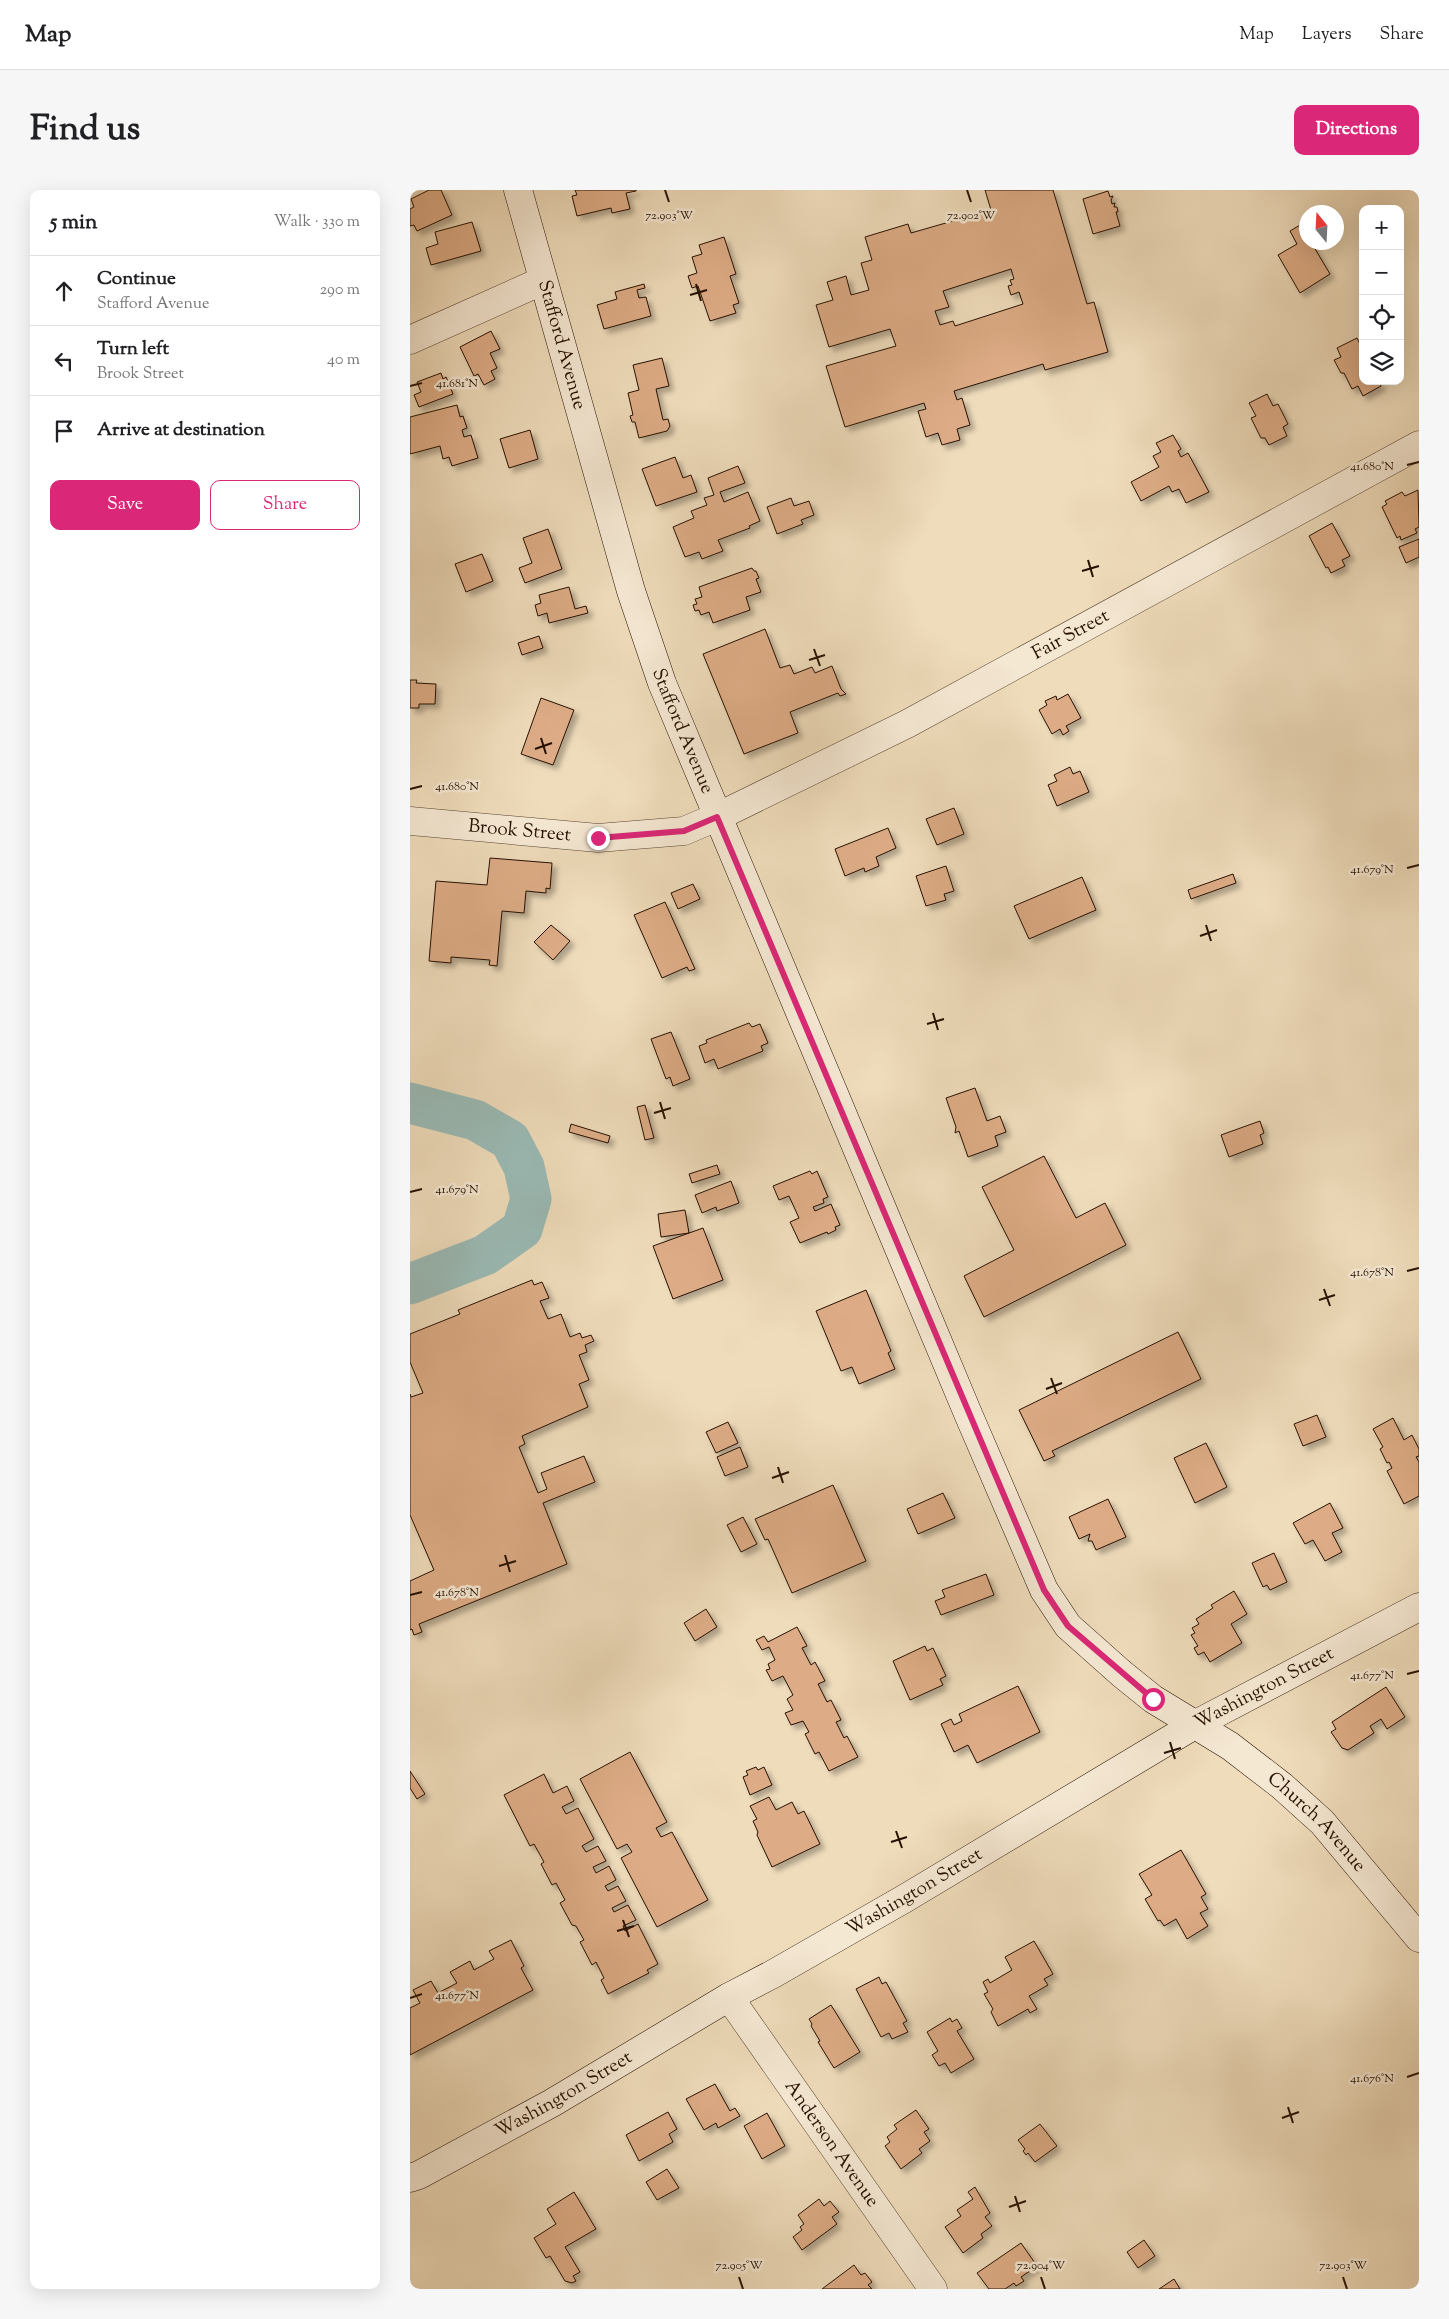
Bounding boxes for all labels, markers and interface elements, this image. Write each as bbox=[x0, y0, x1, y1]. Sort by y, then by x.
text: Map bbox=[25, 18, 71, 52]
text: Map bbox=[1239, 22, 1274, 48]
text: Layers bbox=[1302, 22, 1352, 48]
text: Share bbox=[1380, 22, 1424, 48]
text: Find us bbox=[30, 105, 140, 156]
button: Directions bbox=[1294, 105, 1419, 155]
north arrow bbox=[1299, 205, 1344, 250]
map controls bbox=[1359, 205, 1404, 385]
button: + bbox=[1359, 205, 1404, 250]
text: 72.903°W bbox=[645, 207, 693, 225]
text: 72.902°W bbox=[947, 207, 996, 225]
text: 5 min bbox=[50, 208, 97, 238]
text: Walk · 330 m bbox=[274, 211, 360, 234]
button: − bbox=[1359, 250, 1404, 295]
text: Continue bbox=[97, 266, 176, 293]
icon: ahead bbox=[50, 277, 78, 305]
street label: Stafford Avenue bbox=[531, 277, 593, 413]
text: 290 m bbox=[320, 279, 360, 302]
text: Stafford Avenue bbox=[97, 293, 209, 316]
button: locate bbox=[1359, 295, 1404, 340]
text: Turn left bbox=[97, 336, 169, 363]
button: layers bbox=[1359, 340, 1404, 385]
icon: left bbox=[50, 347, 78, 375]
text: 40 m bbox=[327, 349, 360, 372]
text: Brook Street bbox=[97, 363, 184, 386]
text: 41.681°N bbox=[436, 375, 478, 393]
icon: arrive bbox=[50, 417, 78, 445]
text: Arrive at destination bbox=[97, 417, 265, 444]
text: 41.680°N bbox=[1350, 458, 1394, 476]
button: Save bbox=[50, 480, 200, 530]
button: Share bbox=[210, 480, 360, 530]
street label: Fair Street bbox=[1027, 602, 1115, 667]
street label: Stafford Avenue bbox=[645, 665, 721, 798]
text: 41.680°N bbox=[435, 778, 479, 796]
street label: Brook Street bbox=[467, 813, 573, 849]
route end bbox=[587, 827, 610, 850]
text: 41.679°N bbox=[1351, 861, 1394, 879]
text: 41.679°N bbox=[436, 1181, 479, 1199]
text: 41.678°N bbox=[1350, 1264, 1394, 1282]
text: 41.678°N bbox=[435, 1584, 479, 1602]
street label: Washington Street bbox=[1189, 1640, 1339, 1736]
text: 41.677°N bbox=[1350, 1667, 1394, 1685]
route start bbox=[1142, 1688, 1165, 1711]
street label: Church Avenue bbox=[1261, 1766, 1372, 1878]
street label: Washington Street bbox=[841, 1841, 988, 1943]
text: 41.677°N bbox=[435, 1987, 479, 2005]
street label: Washington Street bbox=[490, 2044, 638, 2145]
text: 41.676°N bbox=[1350, 2070, 1394, 2088]
street label: Anderson Avenue bbox=[778, 2075, 886, 2213]
text: 72.905°W bbox=[715, 2257, 763, 2275]
text: 72.904°W bbox=[1017, 2257, 1066, 2275]
text: 72.903°W bbox=[1319, 2257, 1367, 2275]

